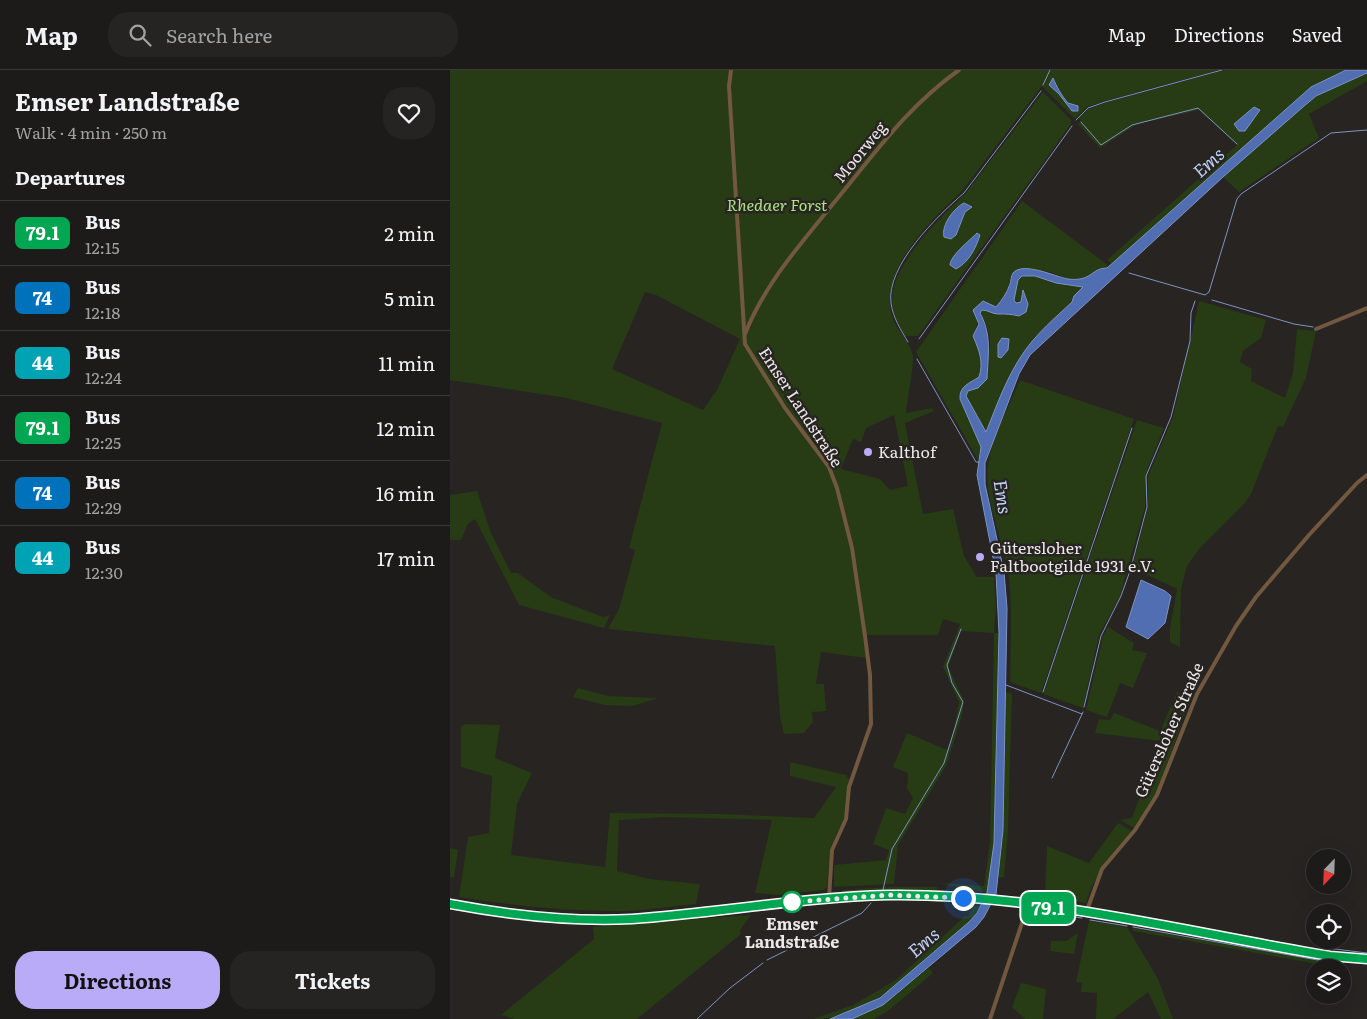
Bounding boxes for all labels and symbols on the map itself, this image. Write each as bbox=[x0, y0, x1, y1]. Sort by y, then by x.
street label: Moorweg bbox=[827, 116, 891, 187]
water label: Ems bbox=[1186, 140, 1230, 183]
park label: Rhedaer Forst bbox=[727, 192, 828, 216]
street label: Emser Landstraße bbox=[754, 342, 850, 471]
place label: Kalthof bbox=[878, 439, 938, 463]
marker: Kalthof bbox=[862, 446, 874, 458]
water label: Ems bbox=[987, 478, 1020, 516]
place label: Gütersloher Faltbootgilde 1931 e.V. bbox=[990, 535, 1155, 577]
marker: Gütersloher Faltbootgilde 1931 e.V. bbox=[974, 551, 986, 563]
street label: Gütersloher Straße bbox=[1128, 658, 1209, 801]
north arrow bbox=[1306, 849, 1351, 894]
your location bbox=[951, 886, 976, 911]
marker: Emser Landstraße bbox=[781, 891, 803, 913]
line badge: 79.1 bbox=[1013, 892, 1083, 924]
place label: Emser Landstraße bbox=[745, 911, 839, 953]
water label: Ems bbox=[901, 920, 945, 963]

